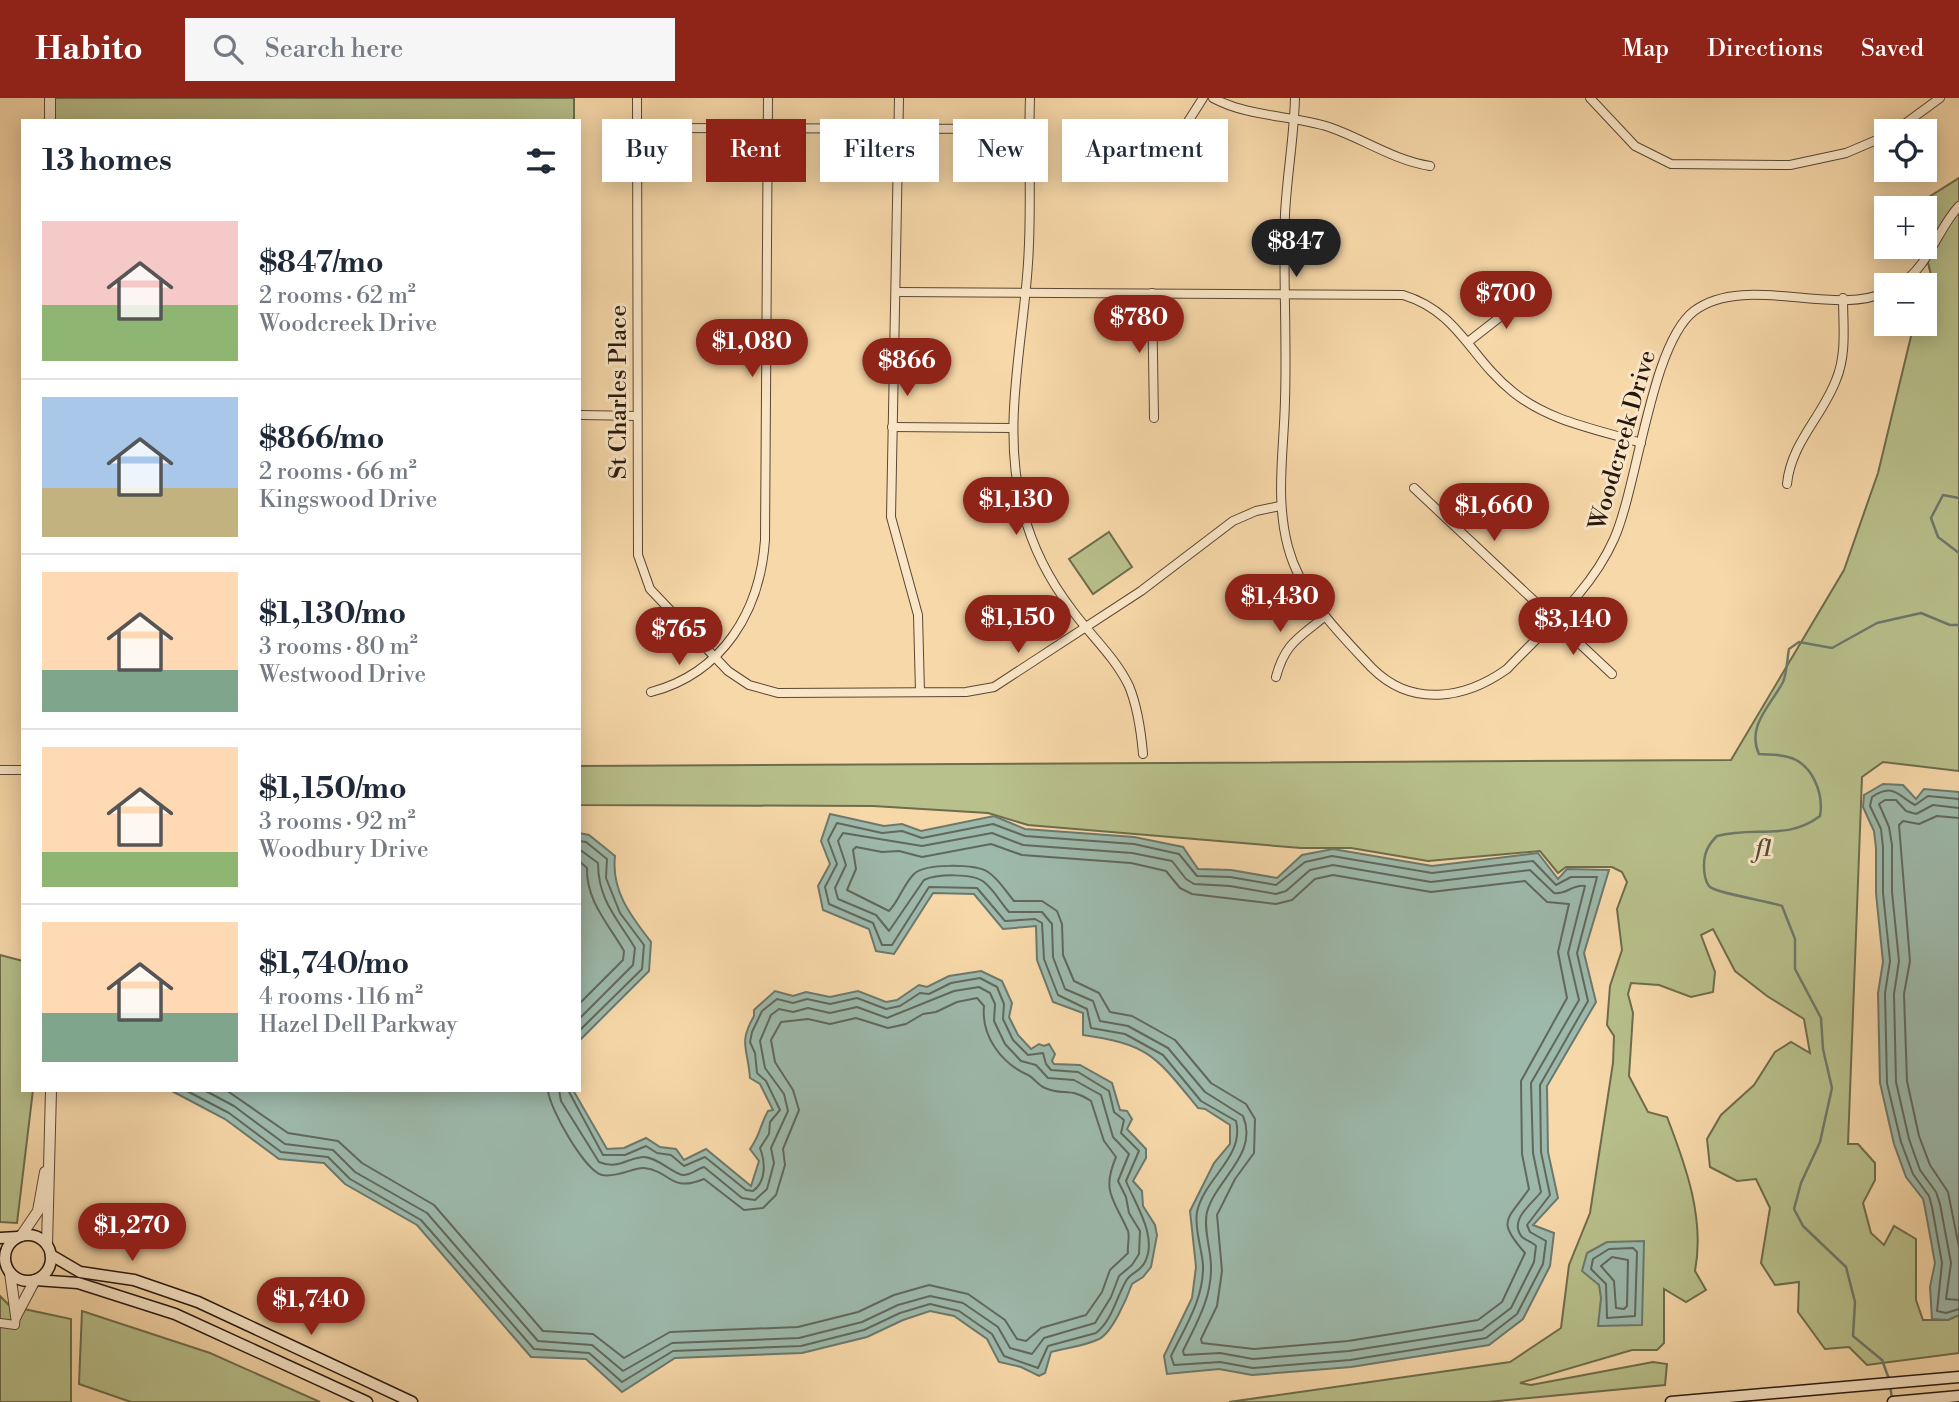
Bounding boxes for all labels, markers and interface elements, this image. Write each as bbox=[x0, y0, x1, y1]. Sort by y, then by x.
search box bbox=[185, 18, 675, 81]
text: Habito bbox=[35, 29, 143, 70]
icon: search bbox=[209, 30, 247, 68]
text: Search here bbox=[265, 33, 404, 65]
text: Map bbox=[1622, 34, 1669, 64]
text: Directions bbox=[1707, 34, 1823, 64]
text: Saved bbox=[1861, 34, 1924, 64]
chip: Buy bbox=[602, 119, 692, 182]
chip: Rent bbox=[706, 119, 806, 182]
chip: Filters bbox=[820, 119, 939, 182]
chip: New bbox=[953, 119, 1048, 182]
chip: Apartment bbox=[1062, 119, 1228, 182]
map controls bbox=[1874, 119, 1937, 336]
button: locate bbox=[1874, 119, 1937, 182]
text: 13 homes bbox=[42, 142, 172, 180]
icon: filters bbox=[522, 142, 560, 180]
button: + bbox=[1874, 196, 1937, 259]
pin: $847 bbox=[1255, 220, 1337, 279]
text: $847 bbox=[1268, 228, 1324, 256]
text: $847/mo bbox=[259, 244, 384, 282]
icon: home bbox=[98, 249, 182, 333]
pin: $700 bbox=[1465, 272, 1547, 331]
button: − bbox=[1874, 273, 1937, 336]
text: $700 bbox=[1476, 280, 1536, 308]
text: 2 rooms · 62 m² bbox=[259, 282, 416, 310]
pin: $780 bbox=[1098, 296, 1180, 355]
text: $780 bbox=[1110, 304, 1168, 332]
street label: St Charles Place bbox=[604, 305, 634, 479]
text: Woodcreek Drive bbox=[259, 310, 437, 338]
pin: $1,080 bbox=[695, 320, 809, 379]
text: $1,080 bbox=[712, 328, 792, 356]
pin: $866 bbox=[866, 338, 948, 398]
text: $866 bbox=[878, 347, 936, 375]
street label: Woodcreek Drive bbox=[1583, 347, 1663, 535]
text: $866/mo bbox=[259, 420, 384, 458]
icon: home bbox=[98, 425, 182, 509]
text: 2 rooms · 66 m² bbox=[259, 458, 417, 486]
pin: $1,130 bbox=[959, 478, 1073, 537]
pin: $1,660 bbox=[1437, 484, 1551, 543]
text: Kingswood Drive bbox=[259, 486, 437, 514]
text: $1,130 bbox=[979, 486, 1053, 514]
text: $1,660 bbox=[1455, 492, 1533, 520]
pin: $1,430 bbox=[1223, 574, 1337, 634]
text: $1,430 bbox=[1241, 583, 1319, 611]
text: $1,130/mo bbox=[259, 595, 406, 633]
pin: $1,150 bbox=[961, 596, 1075, 655]
pin: $3,140 bbox=[1516, 598, 1630, 657]
icon: home bbox=[98, 600, 182, 684]
text: $1,150 bbox=[981, 604, 1055, 632]
text: $3,140 bbox=[1534, 606, 1612, 634]
pin: $765 bbox=[638, 608, 720, 667]
text: $765 bbox=[652, 616, 706, 644]
text: 3 rooms · 80 m² bbox=[259, 633, 418, 661]
text: Westwood Drive bbox=[259, 661, 426, 689]
text: $1,150/mo bbox=[259, 770, 407, 808]
icon: home bbox=[98, 775, 182, 859]
text: 3 rooms · 92 m² bbox=[259, 808, 415, 836]
park label: f1 bbox=[1750, 834, 1771, 864]
text: Woodbury Drive bbox=[259, 836, 429, 864]
text: $1,740/mo bbox=[259, 945, 409, 983]
icon: home bbox=[98, 950, 182, 1034]
text: 4 rooms · 116 m² bbox=[259, 983, 423, 1011]
text: Hazel Dell Parkway bbox=[259, 1011, 458, 1039]
pin: $1,270 bbox=[75, 1204, 189, 1263]
text: $1,270 bbox=[94, 1212, 170, 1240]
pin: $1,740 bbox=[254, 1278, 368, 1337]
text: $1,740 bbox=[273, 1286, 349, 1314]

